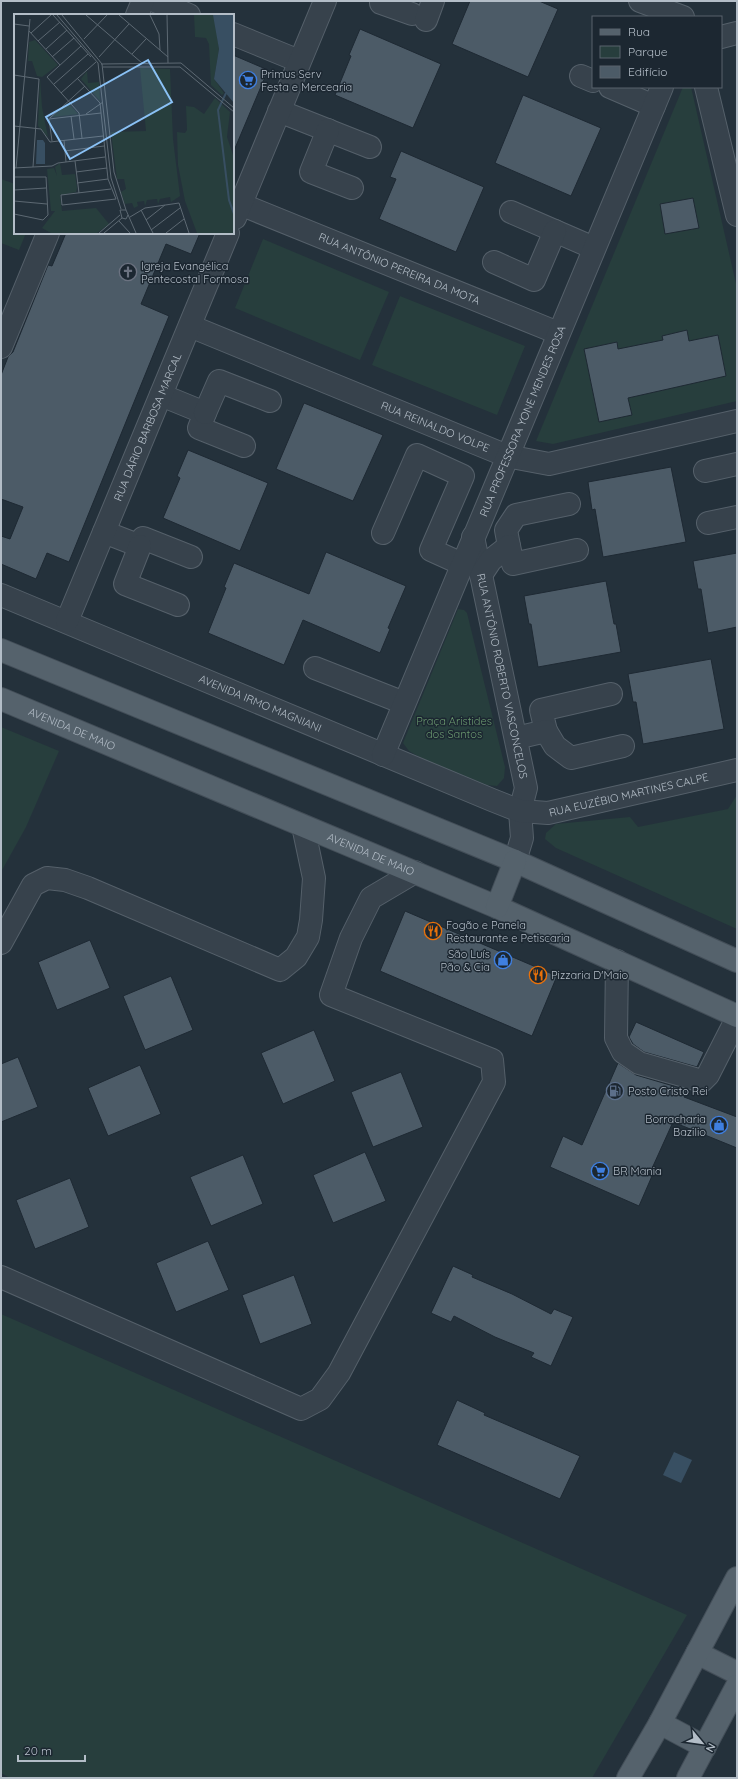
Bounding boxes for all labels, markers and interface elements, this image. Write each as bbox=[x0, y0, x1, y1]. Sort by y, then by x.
inset map bbox=[14, 14, 234, 234]
legend bbox=[592, 16, 722, 88]
text: Rua bbox=[628, 24, 650, 39]
text: Parque bbox=[628, 44, 668, 59]
text: Edifício bbox=[628, 64, 668, 79]
place label: Primus Serv Festa e Mercearia bbox=[261, 67, 352, 94]
supermarket icon: Primus Serv Festa e Mercearia bbox=[238, 70, 258, 90]
street label: RUA ANTÔNIO PEREIRA DA MOTA bbox=[317, 230, 482, 308]
place label: Igreja Evangélica Pentecostal Formosa bbox=[141, 259, 249, 286]
church icon: Igreja Evangélica Pentecostal Formosa bbox=[118, 262, 138, 282]
street label: RUA PROFESSORA YONE MENDES ROSA bbox=[476, 323, 569, 519]
street label: RUA DÁRIO BARBOSA MARCAL bbox=[111, 351, 184, 503]
street label: RUA REINALDO VOLPE bbox=[379, 398, 492, 455]
street label: RUA ANTÔNIO ROBERTO VASCONCELOS bbox=[474, 572, 531, 780]
street label: AVENIDA IRMO MAGNIANI bbox=[197, 671, 324, 735]
street label: AVENIDA DE MAIO bbox=[26, 704, 118, 753]
park label: Praça Aristides dos Santos bbox=[416, 714, 492, 741]
street label: RUA EUZÉBIO MARTINES CALPE bbox=[548, 770, 710, 820]
street label: AVENIDA DE MAIO bbox=[325, 830, 416, 879]
place label: Fogão e Panela Restaurante e Petiscaria bbox=[446, 918, 570, 945]
restaurant icon: Fogão e Panela Restaurante e Petiscaria bbox=[423, 921, 443, 941]
place label: São Luís Pão & Cia bbox=[441, 947, 490, 974]
shop icon: São Luís Pão & Cia bbox=[493, 950, 513, 970]
restaurant icon: Pizzaria D'Maio bbox=[528, 965, 548, 985]
place label: Pizzaria D'Maio bbox=[551, 968, 629, 982]
fuel station icon: Posto Cristo Rei bbox=[605, 1081, 625, 1101]
place label: Posto Cristo Rei bbox=[628, 1084, 708, 1098]
place label: Borracharia Bazilio bbox=[645, 1112, 706, 1139]
shop icon: Borracharia Bazilio bbox=[709, 1115, 729, 1135]
supermarket icon: BR Mania bbox=[590, 1161, 610, 1181]
place label: BR Mania bbox=[613, 1164, 662, 1178]
north arrow bbox=[682, 1723, 722, 1763]
scale bar bbox=[18, 1737, 85, 1763]
text: N bbox=[703, 1741, 719, 1755]
text: 20 m bbox=[24, 1743, 52, 1758]

